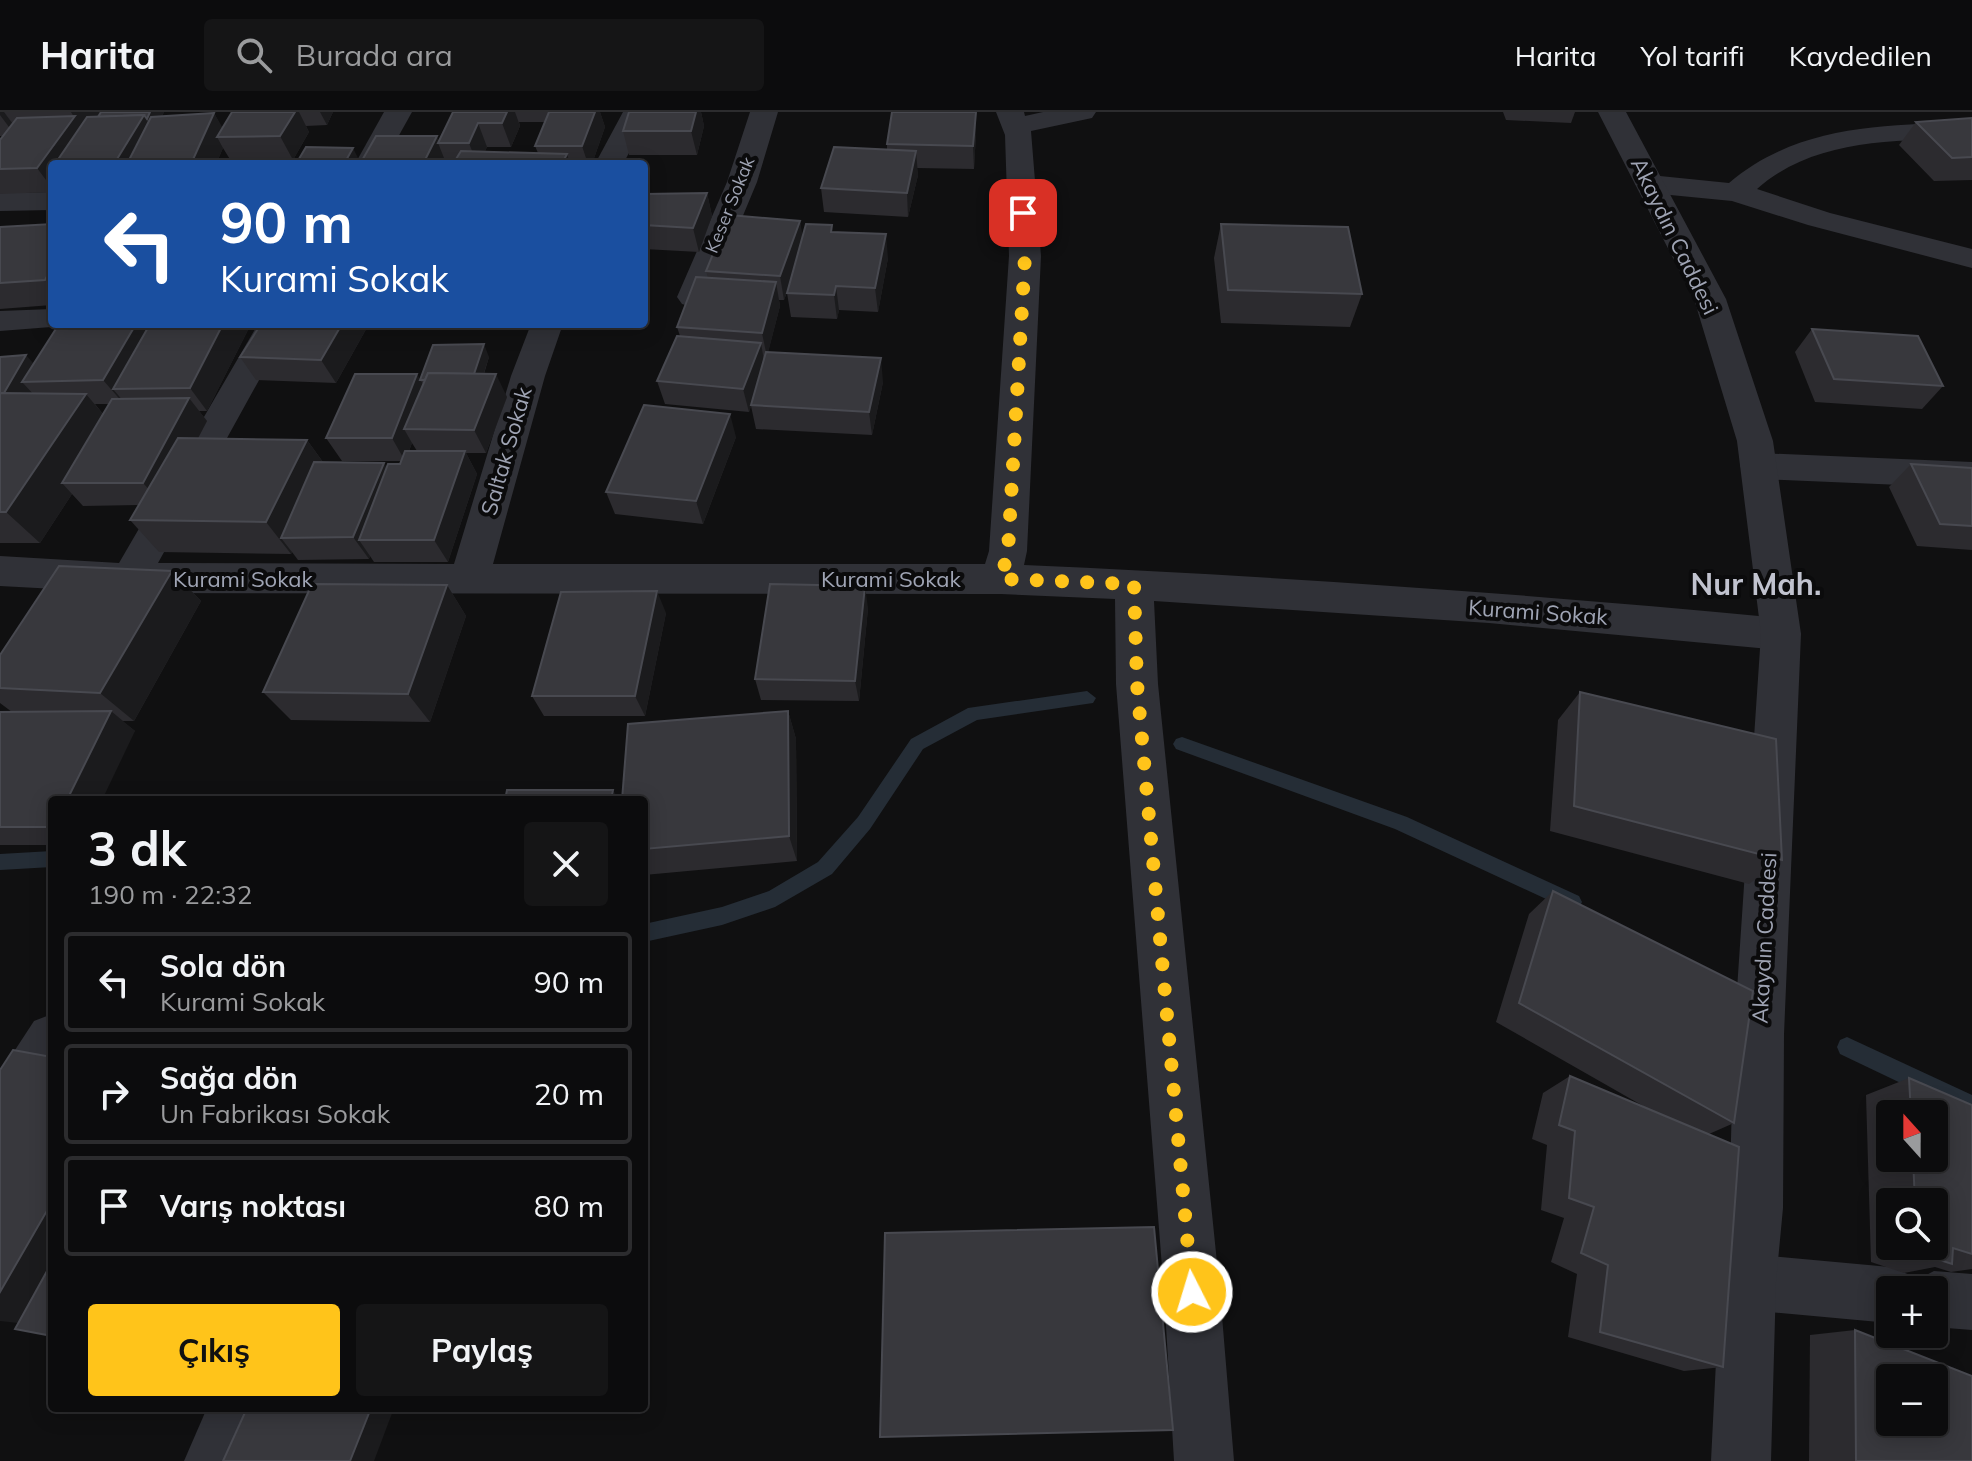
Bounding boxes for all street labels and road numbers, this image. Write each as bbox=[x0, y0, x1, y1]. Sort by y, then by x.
street label: Keser Sokak bbox=[700, 153, 760, 256]
street label: Akaydın Caddesi bbox=[1625, 153, 1725, 319]
street label: Saltak Sokak bbox=[474, 383, 538, 518]
street label: Kurami Sokak bbox=[173, 565, 314, 593]
street label: Kurami Sokak bbox=[821, 565, 962, 593]
street label: Kurami Sokak bbox=[1467, 593, 1609, 631]
street label: Akaydın Caddesi bbox=[1746, 852, 1782, 1024]

